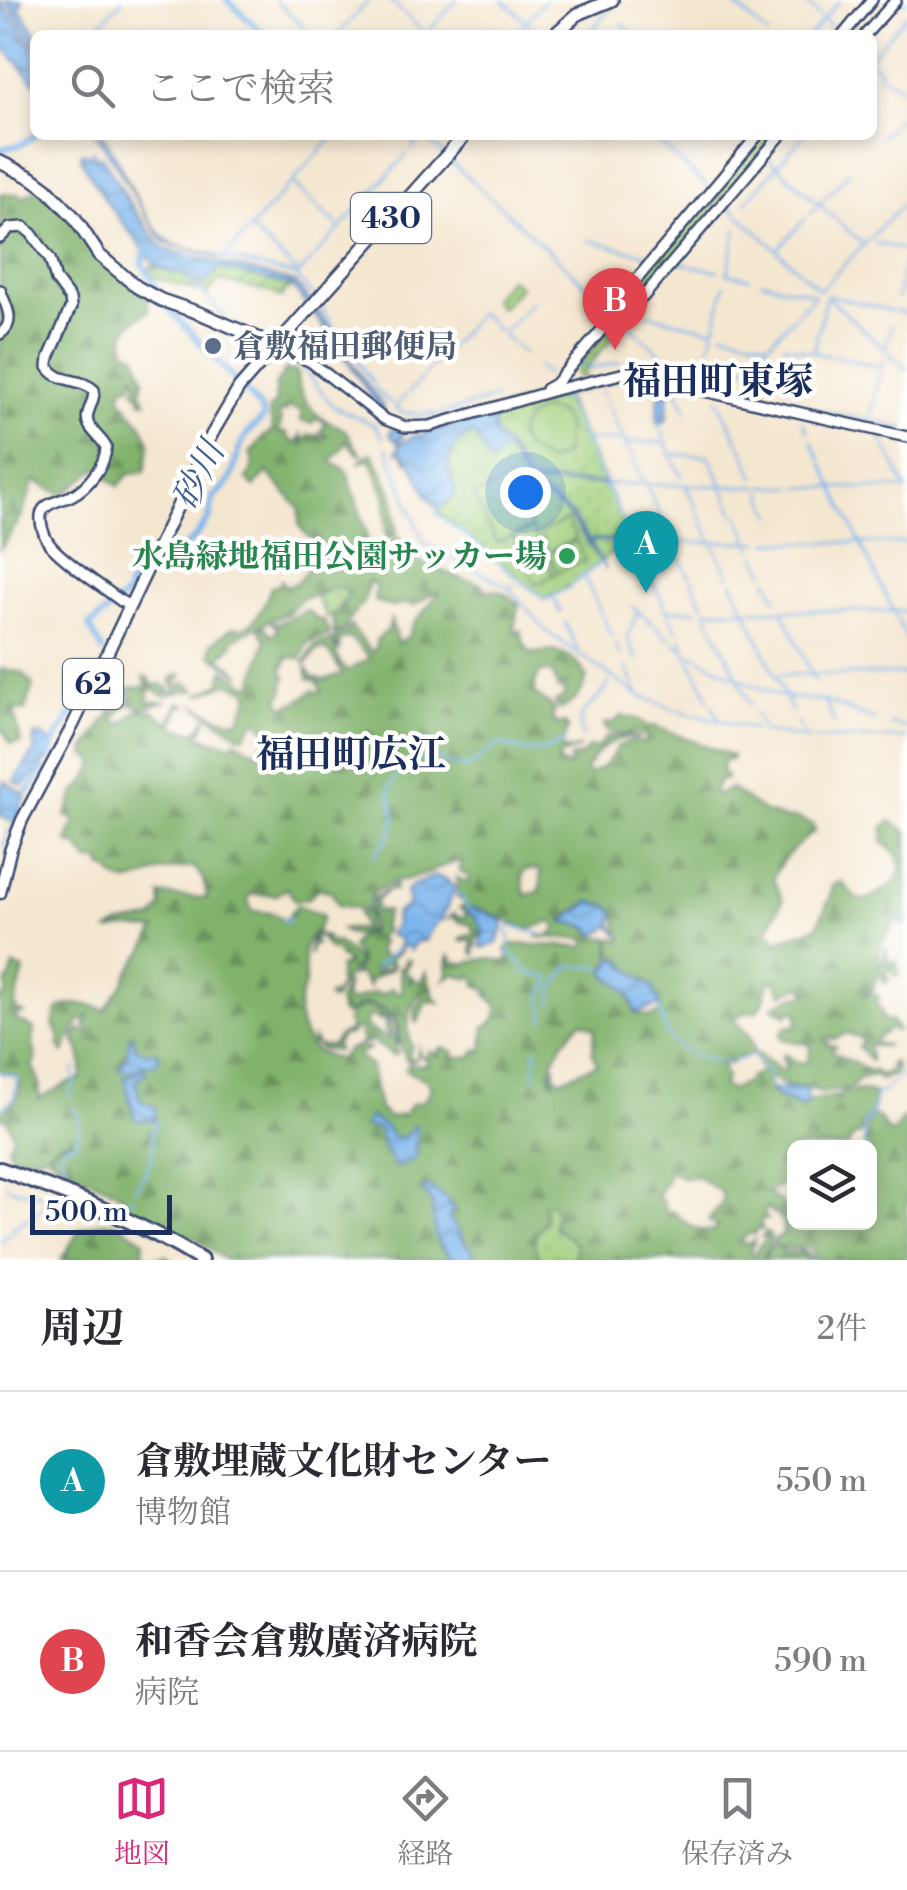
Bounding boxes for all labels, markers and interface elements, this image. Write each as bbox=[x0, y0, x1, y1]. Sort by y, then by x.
search box bbox=[30, 30, 877, 140]
icon: search bbox=[65, 58, 120, 113]
text: ここで検索 bbox=[145, 66, 335, 113]
road number: 430 bbox=[351, 193, 431, 243]
pin: B bbox=[582, 268, 648, 350]
place label: 倉敷福田郵便局 bbox=[233, 327, 457, 367]
marker: 倉敷福田郵便局 bbox=[202, 335, 224, 357]
district label: 福田町東塚 bbox=[623, 359, 813, 406]
water label: 砂川 bbox=[164, 431, 236, 517]
your location bbox=[500, 467, 551, 518]
pin: A bbox=[614, 510, 678, 593]
place label: 水島緑地福田公園サッカー場 bbox=[132, 537, 547, 577]
marker: 水島緑地福田公園サッカー場 bbox=[556, 545, 578, 567]
road number: 62 bbox=[63, 659, 123, 709]
district label: 福田町広江 bbox=[256, 732, 446, 779]
map controls bbox=[787, 1140, 877, 1230]
button: layers bbox=[787, 1140, 877, 1230]
scale bar bbox=[30, 1190, 172, 1234]
text: 500 m bbox=[45, 1195, 128, 1230]
text: 周辺 bbox=[40, 1303, 124, 1356]
text: 2件 bbox=[817, 1309, 867, 1349]
text: 倉敷埋蔵文化財センター bbox=[135, 1439, 551, 1486]
text: A bbox=[61, 1461, 84, 1501]
text: 550 m bbox=[776, 1461, 867, 1501]
text: 博物館 bbox=[135, 1493, 231, 1533]
text: 和香会倉敷廣済病院 bbox=[135, 1619, 477, 1666]
text: B bbox=[60, 1641, 85, 1681]
text: 590 m bbox=[774, 1641, 867, 1681]
text: 病院 bbox=[135, 1673, 199, 1713]
tab: 地図 bbox=[114, 1771, 170, 1872]
tab: 経路 bbox=[397, 1771, 453, 1872]
tab: 保存済み bbox=[681, 1771, 793, 1872]

